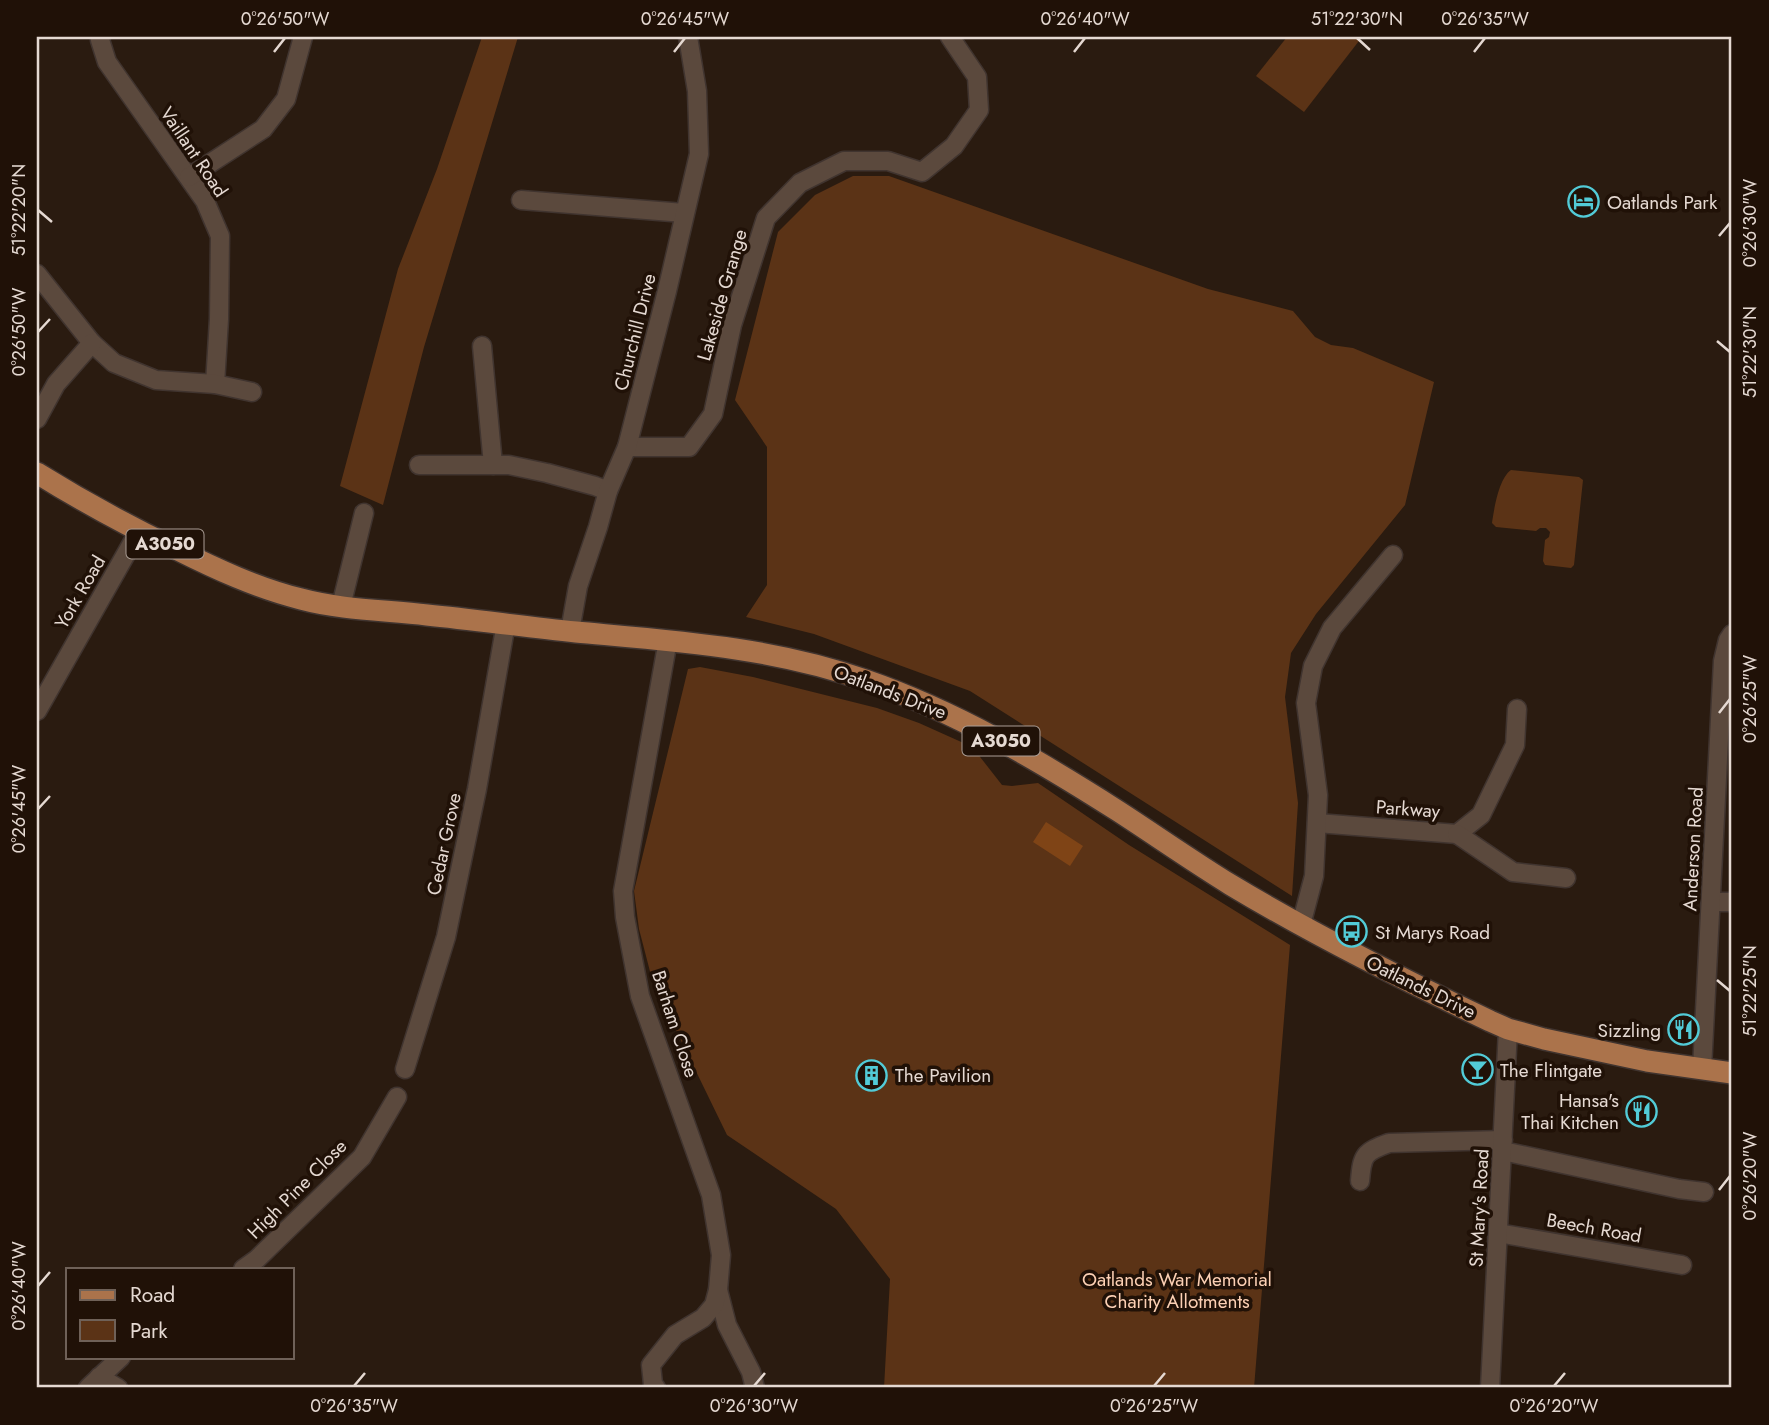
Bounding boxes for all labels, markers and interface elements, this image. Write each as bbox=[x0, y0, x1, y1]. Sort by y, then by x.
text: 0°26'50"W bbox=[241, 6, 330, 32]
text: 0°26'45"W bbox=[641, 6, 729, 32]
text: 0°26'40"W bbox=[1040, 6, 1130, 32]
text: 51°22'30"N bbox=[1311, 6, 1403, 32]
text: 0°26'35"W bbox=[1441, 6, 1529, 32]
street label: Vaillant Road bbox=[154, 101, 234, 203]
text: 51°22'20"N bbox=[6, 164, 32, 256]
text: 0°26'30"W bbox=[1737, 179, 1763, 267]
hotel icon: Oatlands Park bbox=[1567, 185, 1601, 219]
place label: Oatlands Park bbox=[1607, 189, 1718, 216]
street label: Lakeside Grange bbox=[690, 226, 754, 364]
street label: Churchill Drive bbox=[607, 270, 663, 393]
text: 0°26'50"W bbox=[6, 287, 32, 376]
text: 51°22'30"N bbox=[1737, 306, 1763, 398]
road number: A3050 bbox=[127, 530, 204, 558]
street label: York Road bbox=[48, 550, 112, 634]
text: 0°26'25"W bbox=[1737, 655, 1763, 743]
street label: Oatlands Drive bbox=[830, 658, 950, 726]
road number: A3050 bbox=[962, 726, 1040, 756]
text: 0°26'45"W bbox=[6, 765, 32, 853]
street label: Anderson Road bbox=[1676, 786, 1710, 912]
street label: Cedar Grove bbox=[420, 790, 468, 898]
street label: Parkway bbox=[1375, 793, 1442, 825]
bus stop icon: St Marys Road bbox=[1335, 915, 1369, 949]
place label: St Marys Road bbox=[1375, 919, 1490, 946]
text: 51°22'25"N bbox=[1737, 945, 1763, 1037]
street label: Oatlands Drive bbox=[1362, 949, 1480, 1025]
street label: Barham Close bbox=[645, 967, 705, 1081]
restaurant icon: Sizzling bbox=[1667, 1013, 1701, 1047]
place label: Sizzling bbox=[1597, 1017, 1661, 1044]
bar icon: The Flintgate bbox=[1460, 1053, 1494, 1087]
place label: The Flintgate bbox=[1500, 1057, 1602, 1084]
building icon: The Pavilion bbox=[855, 1058, 889, 1092]
place label: The Pavilion bbox=[895, 1062, 991, 1089]
place label: Hansa's Thai Kitchen bbox=[1521, 1087, 1619, 1136]
restaurant icon: Hansa's Thai Kitchen bbox=[1625, 1094, 1659, 1128]
text: 0°26'20"W bbox=[1737, 1131, 1763, 1220]
street label: High Pine Close bbox=[241, 1133, 353, 1245]
street label: St Mary's Road bbox=[1462, 1148, 1496, 1268]
street label: Beech Road bbox=[1544, 1206, 1644, 1250]
text: 0°26'40"W bbox=[6, 1241, 32, 1331]
park label: Oatlands War Memorial Charity Allotments bbox=[1082, 1266, 1272, 1315]
legend bbox=[66, 1268, 294, 1358]
text: Road bbox=[130, 1280, 175, 1310]
text: Park bbox=[130, 1316, 168, 1346]
text: 0°26'35"W bbox=[310, 1393, 398, 1419]
text: 0°26'30"W bbox=[710, 1393, 798, 1419]
text: 0°26'25"W bbox=[1110, 1393, 1198, 1419]
text: 0°26'20"W bbox=[1510, 1393, 1599, 1419]

